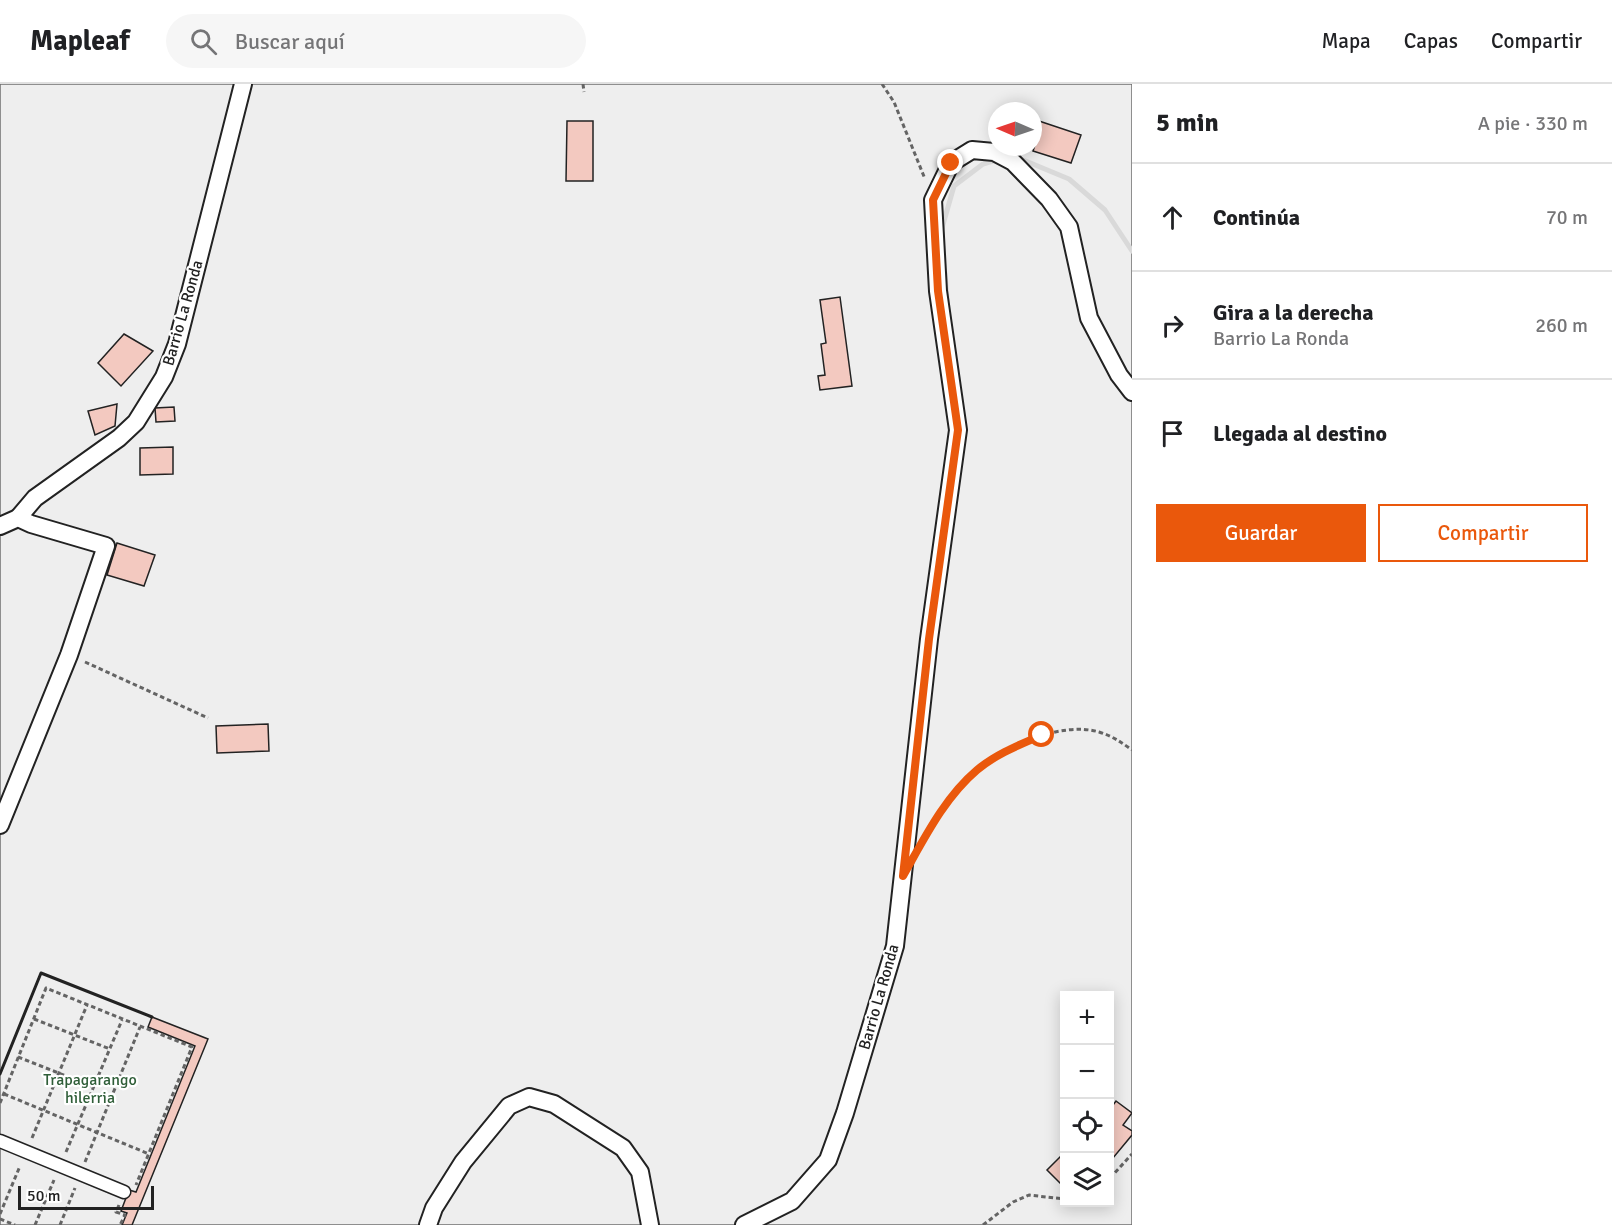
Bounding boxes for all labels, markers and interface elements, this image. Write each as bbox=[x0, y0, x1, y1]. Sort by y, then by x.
search box bbox=[166, 14, 586, 68]
text: Mapleaf bbox=[30, 24, 130, 58]
icon: search bbox=[187, 25, 220, 58]
text: Buscar aquí bbox=[235, 28, 345, 55]
text: Mapa bbox=[1321, 28, 1371, 54]
text: Capas bbox=[1404, 28, 1458, 54]
text: Compartir bbox=[1491, 28, 1582, 54]
north arrow bbox=[988, 102, 1042, 156]
text: 5 min bbox=[1156, 107, 1219, 139]
text: A pie · 330 m bbox=[1478, 111, 1588, 136]
route end bbox=[937, 149, 963, 175]
icon: ahead bbox=[1156, 201, 1189, 234]
text: Continúa bbox=[1213, 204, 1300, 231]
text: 70 m bbox=[1546, 205, 1588, 230]
street label: Barrio La Ronda bbox=[158, 258, 208, 368]
text: Gira a la derecha bbox=[1213, 299, 1374, 326]
icon: right bbox=[1156, 309, 1189, 342]
text: 260 m bbox=[1535, 313, 1588, 338]
text: Barrio La Ronda bbox=[1213, 326, 1349, 351]
icon: arrive bbox=[1156, 417, 1189, 450]
text: Llegada al destino bbox=[1213, 420, 1387, 447]
button: Guardar bbox=[1156, 504, 1366, 562]
button: Compartir bbox=[1378, 504, 1588, 562]
route start bbox=[1028, 721, 1054, 747]
street label: Barrio La Ronda bbox=[854, 942, 904, 1052]
map controls bbox=[1060, 991, 1114, 1207]
button: + bbox=[1060, 991, 1114, 1045]
button: − bbox=[1060, 1045, 1114, 1099]
park label: Trapagarango hilerria bbox=[43, 1070, 137, 1108]
button: locate bbox=[1060, 1099, 1114, 1153]
button: layers bbox=[1060, 1153, 1114, 1207]
scale bar bbox=[18, 1183, 154, 1210]
text: 50 m bbox=[27, 1186, 61, 1206]

